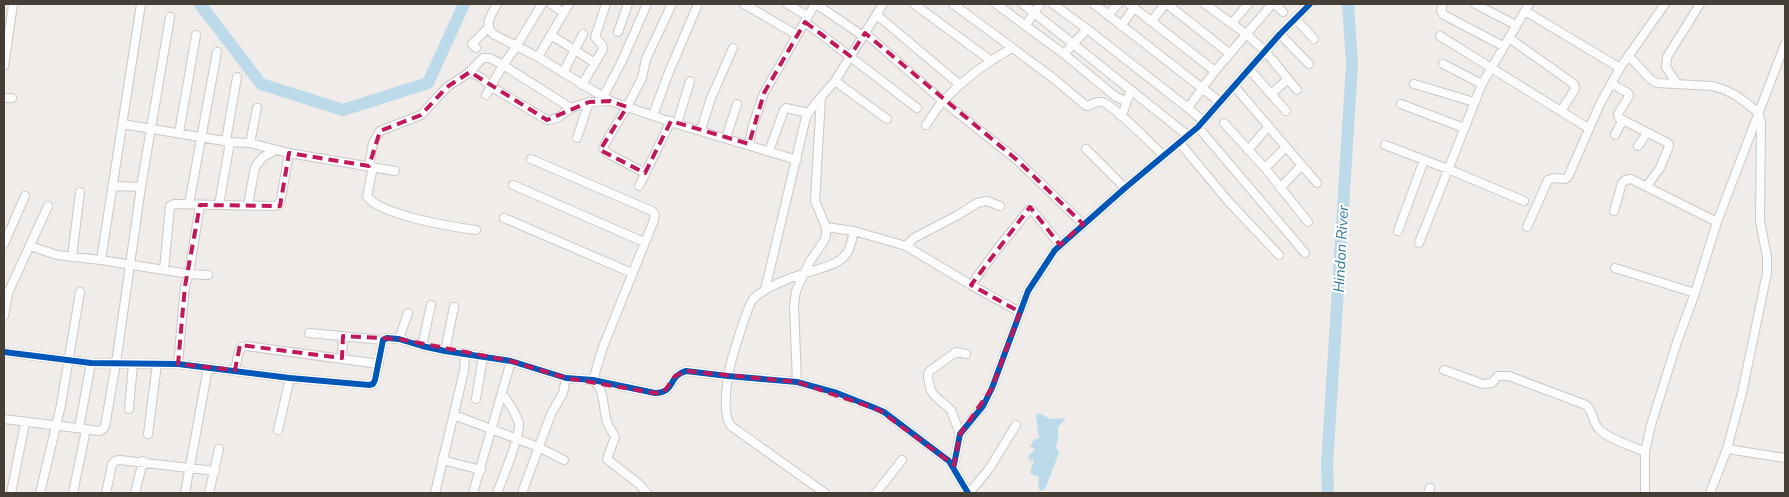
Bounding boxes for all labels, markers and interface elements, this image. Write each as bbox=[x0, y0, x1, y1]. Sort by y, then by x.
water label: Hindon River bbox=[1329, 204, 1353, 293]

